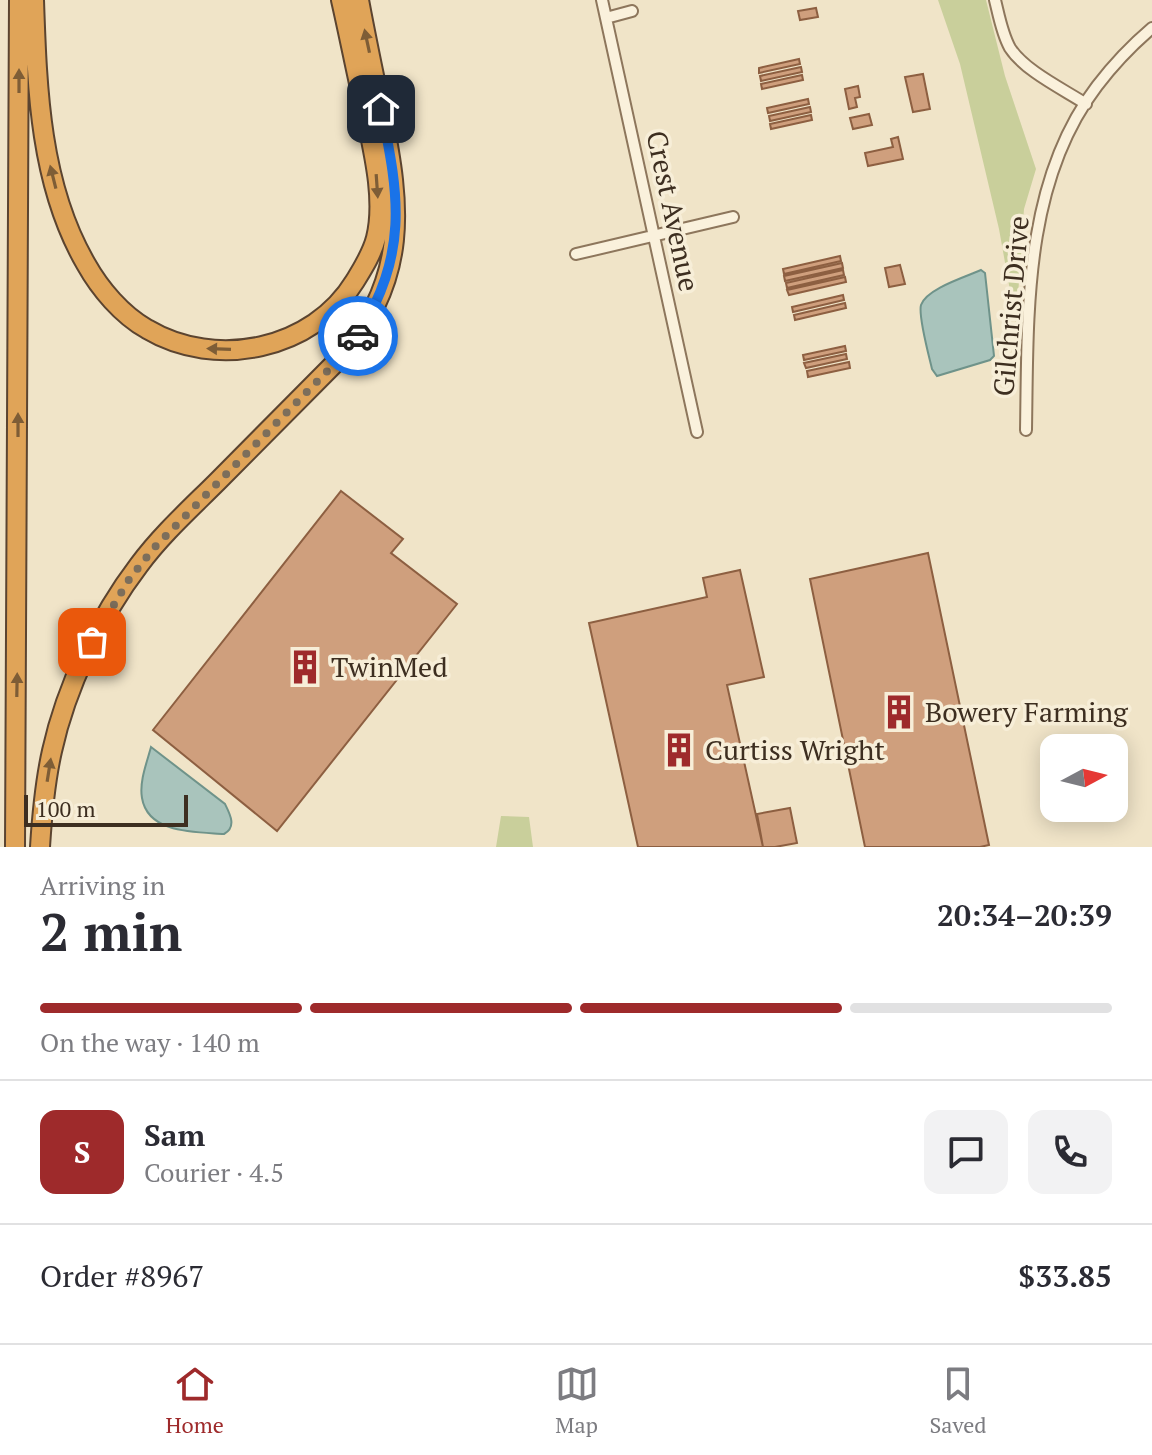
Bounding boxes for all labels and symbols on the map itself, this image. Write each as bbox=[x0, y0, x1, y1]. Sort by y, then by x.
one-way arrow bbox=[360, 28, 373, 53]
one-way arrow bbox=[13, 68, 25, 93]
pin bbox=[347, 75, 415, 143]
street label: Crest Avenue bbox=[638, 127, 709, 295]
one-way arrow bbox=[46, 164, 58, 189]
one-way arrow bbox=[371, 174, 384, 199]
street label: Gilchrist Drive bbox=[984, 214, 1037, 398]
courier bbox=[318, 296, 398, 376]
one-way arrow bbox=[206, 343, 231, 356]
one-way arrow bbox=[12, 412, 24, 437]
pin bbox=[58, 608, 126, 676]
building icon: TwinMed bbox=[286, 648, 324, 686]
place label: TwinMed bbox=[331, 648, 448, 685]
one-way arrow bbox=[11, 672, 23, 697]
building icon: Bowery Farming bbox=[880, 693, 918, 731]
place label: Bowery Farming bbox=[925, 693, 1129, 730]
building icon: Curtiss Wright bbox=[660, 731, 698, 769]
place label: Curtiss Wright bbox=[705, 731, 885, 768]
north arrow bbox=[1040, 734, 1128, 822]
one-way arrow bbox=[43, 757, 56, 782]
scale bar bbox=[24, 791, 188, 827]

